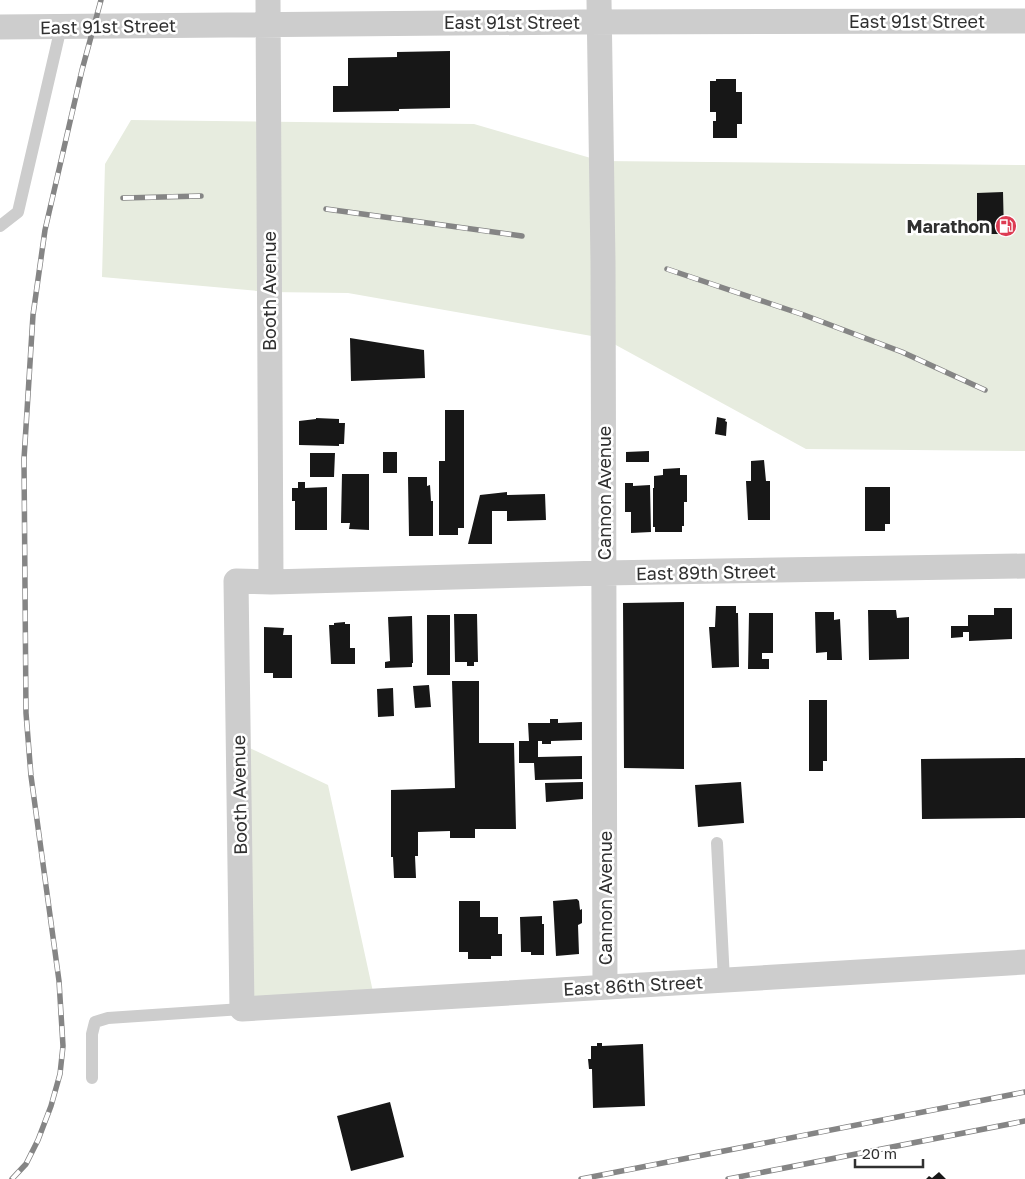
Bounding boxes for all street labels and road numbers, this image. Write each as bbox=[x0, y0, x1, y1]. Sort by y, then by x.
street label: East 91st Street bbox=[849, 10, 985, 32]
street label: East 91st Street bbox=[444, 11, 580, 33]
street label: East 91st Street bbox=[40, 14, 176, 38]
street label: Booth Avenue bbox=[258, 231, 280, 351]
street label: Cannon Avenue bbox=[593, 426, 615, 560]
street label: East 89th Street bbox=[636, 560, 776, 584]
street label: Booth Avenue bbox=[227, 735, 251, 855]
street label: Cannon Avenue bbox=[594, 831, 616, 965]
street label: East 86th Street bbox=[562, 970, 704, 1000]

